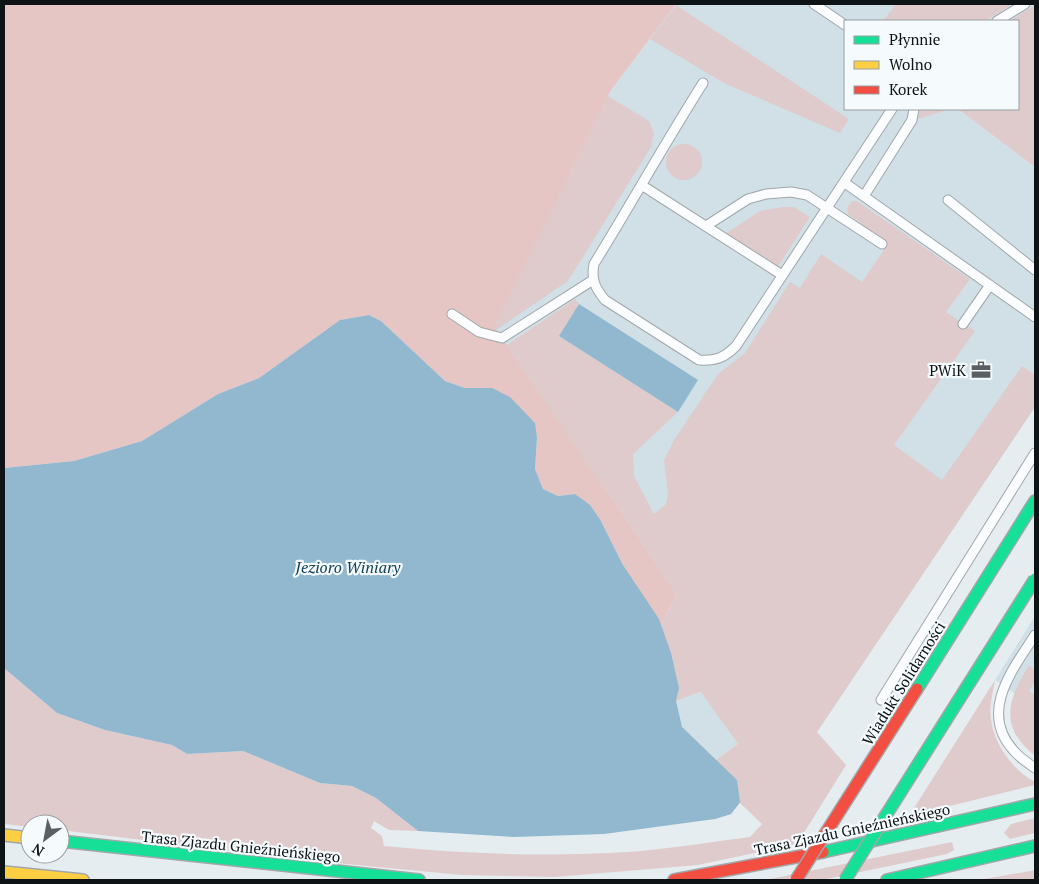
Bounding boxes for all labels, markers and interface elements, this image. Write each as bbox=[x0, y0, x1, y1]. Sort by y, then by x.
legend bbox=[844, 20, 1019, 110]
text: Płynnie bbox=[889, 29, 940, 49]
text: Wolno bbox=[889, 54, 932, 74]
text: Korek bbox=[889, 79, 928, 99]
office icon: PWiK bbox=[970, 359, 992, 381]
place label: PWiK bbox=[929, 360, 966, 380]
water label: Jezioro Winiary bbox=[295, 556, 401, 578]
street label: Wiadukt Solidarności bbox=[857, 617, 949, 749]
street label: Trasa Zjazdu Gnieźnieńskiego bbox=[752, 798, 952, 860]
north arrow bbox=[20, 814, 70, 864]
street label: Trasa Zjazdu Gnieźnieńskiego bbox=[141, 826, 341, 866]
text: N bbox=[28, 839, 47, 861]

